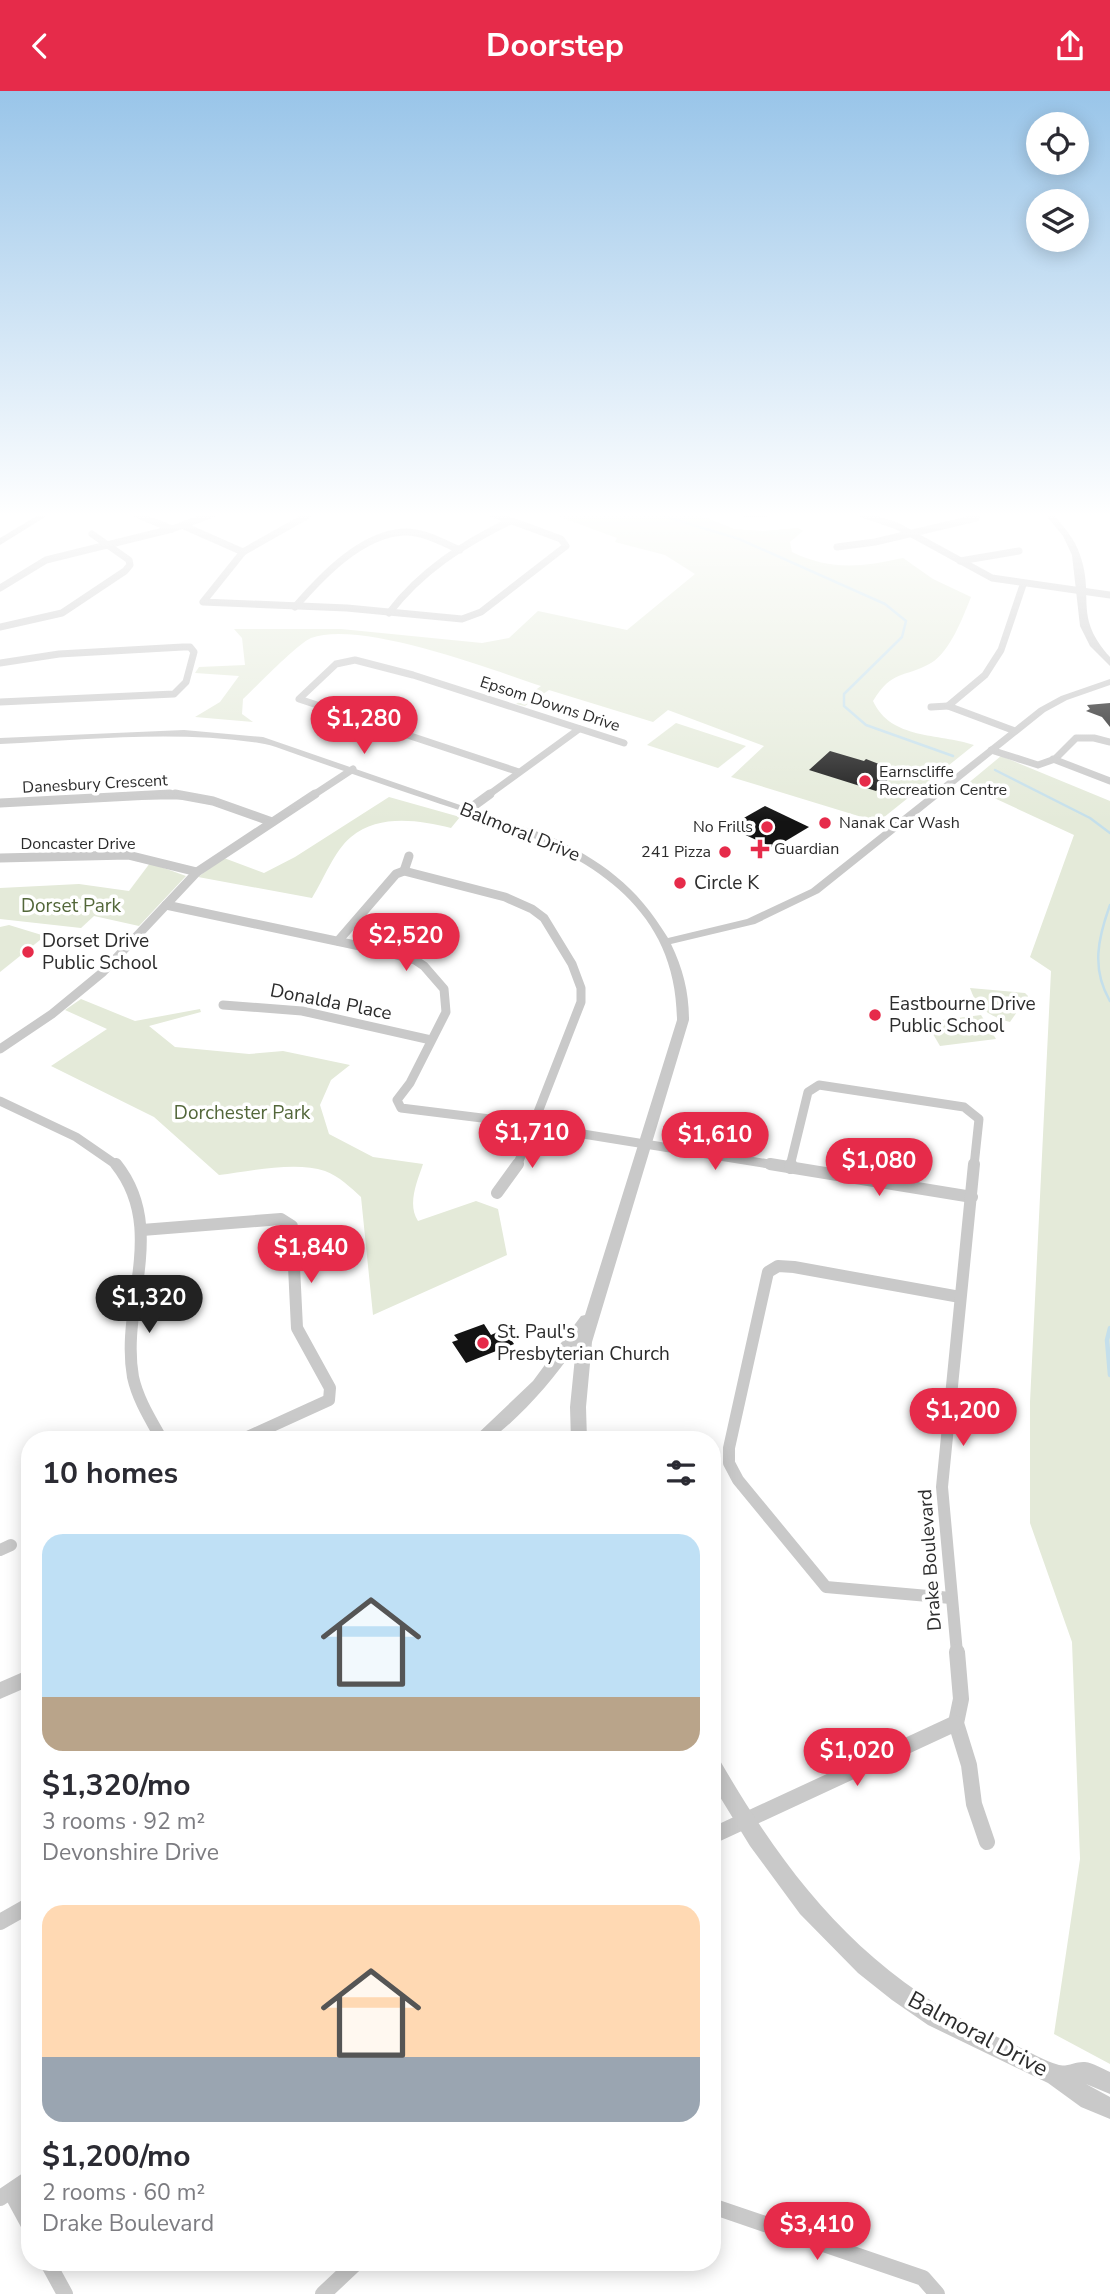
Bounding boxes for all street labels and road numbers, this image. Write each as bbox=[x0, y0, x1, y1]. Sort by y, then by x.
street label: Epsom Downs Drive bbox=[477, 671, 623, 737]
street label: Danesbury Crescent bbox=[22, 769, 169, 799]
street label: Balmoral Drive bbox=[456, 796, 584, 868]
street label: Doncaster Drive bbox=[20, 833, 136, 855]
street label: Donalda Place bbox=[268, 977, 394, 1027]
street label: Drake Boulevard bbox=[912, 1488, 948, 1632]
street label: Balmoral Drive bbox=[902, 1984, 1054, 2084]

